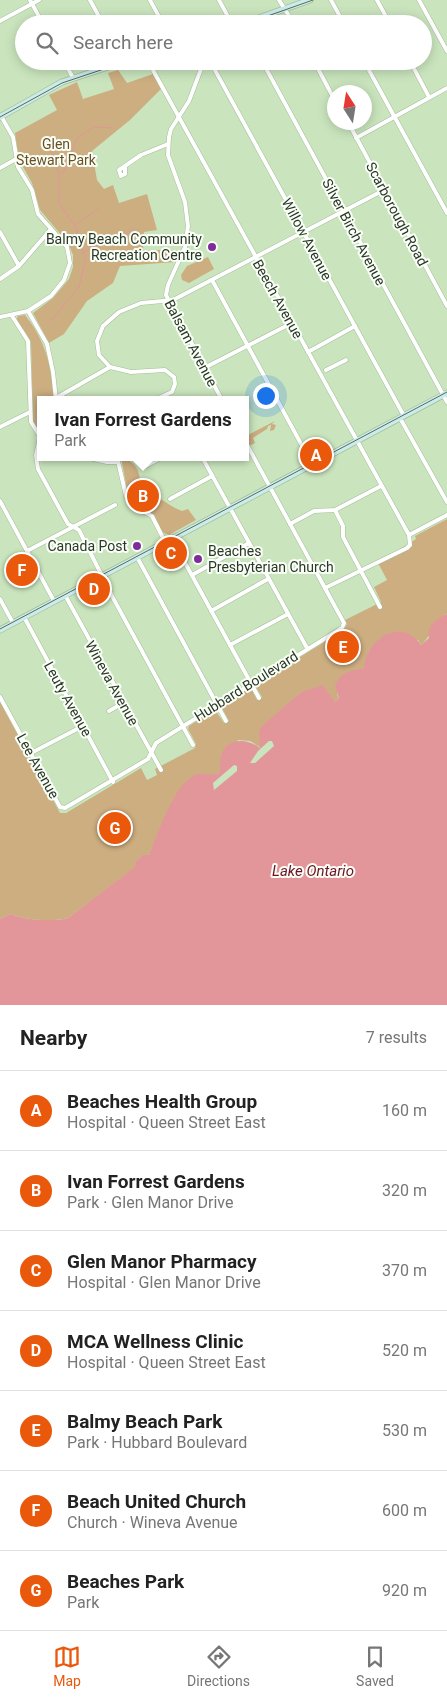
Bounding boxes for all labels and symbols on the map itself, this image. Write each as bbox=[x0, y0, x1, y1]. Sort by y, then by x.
north arrow bbox=[327, 85, 372, 130]
park label: Glen Stewart Park bbox=[16, 136, 97, 168]
street label: Scarborough Road bbox=[363, 159, 431, 269]
street label: Silver Birch Avenue bbox=[319, 176, 389, 288]
street label: Willow Avenue bbox=[279, 195, 335, 283]
place label: Balmy Beach Community Recreation Centre bbox=[46, 231, 202, 263]
marker: Balmy Beach Community Recreation Centre bbox=[206, 241, 218, 253]
street label: Beech Avenue bbox=[250, 257, 306, 341]
street label: Balsam Avenue bbox=[161, 297, 221, 389]
your location bbox=[253, 383, 279, 409]
pin: A bbox=[300, 436, 332, 474]
pin: B bbox=[127, 477, 159, 515]
pin: C bbox=[155, 534, 187, 572]
place label: Canada Post bbox=[47, 538, 127, 554]
marker: Canada Post bbox=[131, 540, 143, 552]
place label: Beaches Presbyterian Church bbox=[208, 543, 334, 575]
pin: F bbox=[6, 551, 38, 589]
marker: Beaches Presbyterian Church bbox=[192, 553, 204, 565]
pin: D bbox=[78, 570, 110, 608]
pin: E bbox=[327, 628, 359, 666]
street label: Wineva Avenue bbox=[82, 638, 142, 728]
street label: Hubbard Boulevard bbox=[191, 648, 301, 724]
street label: Leuty Avenue bbox=[41, 659, 95, 739]
street label: Lee Avenue bbox=[14, 731, 62, 801]
pin: G bbox=[99, 809, 131, 847]
water label: Lake Ontario bbox=[272, 862, 354, 880]

